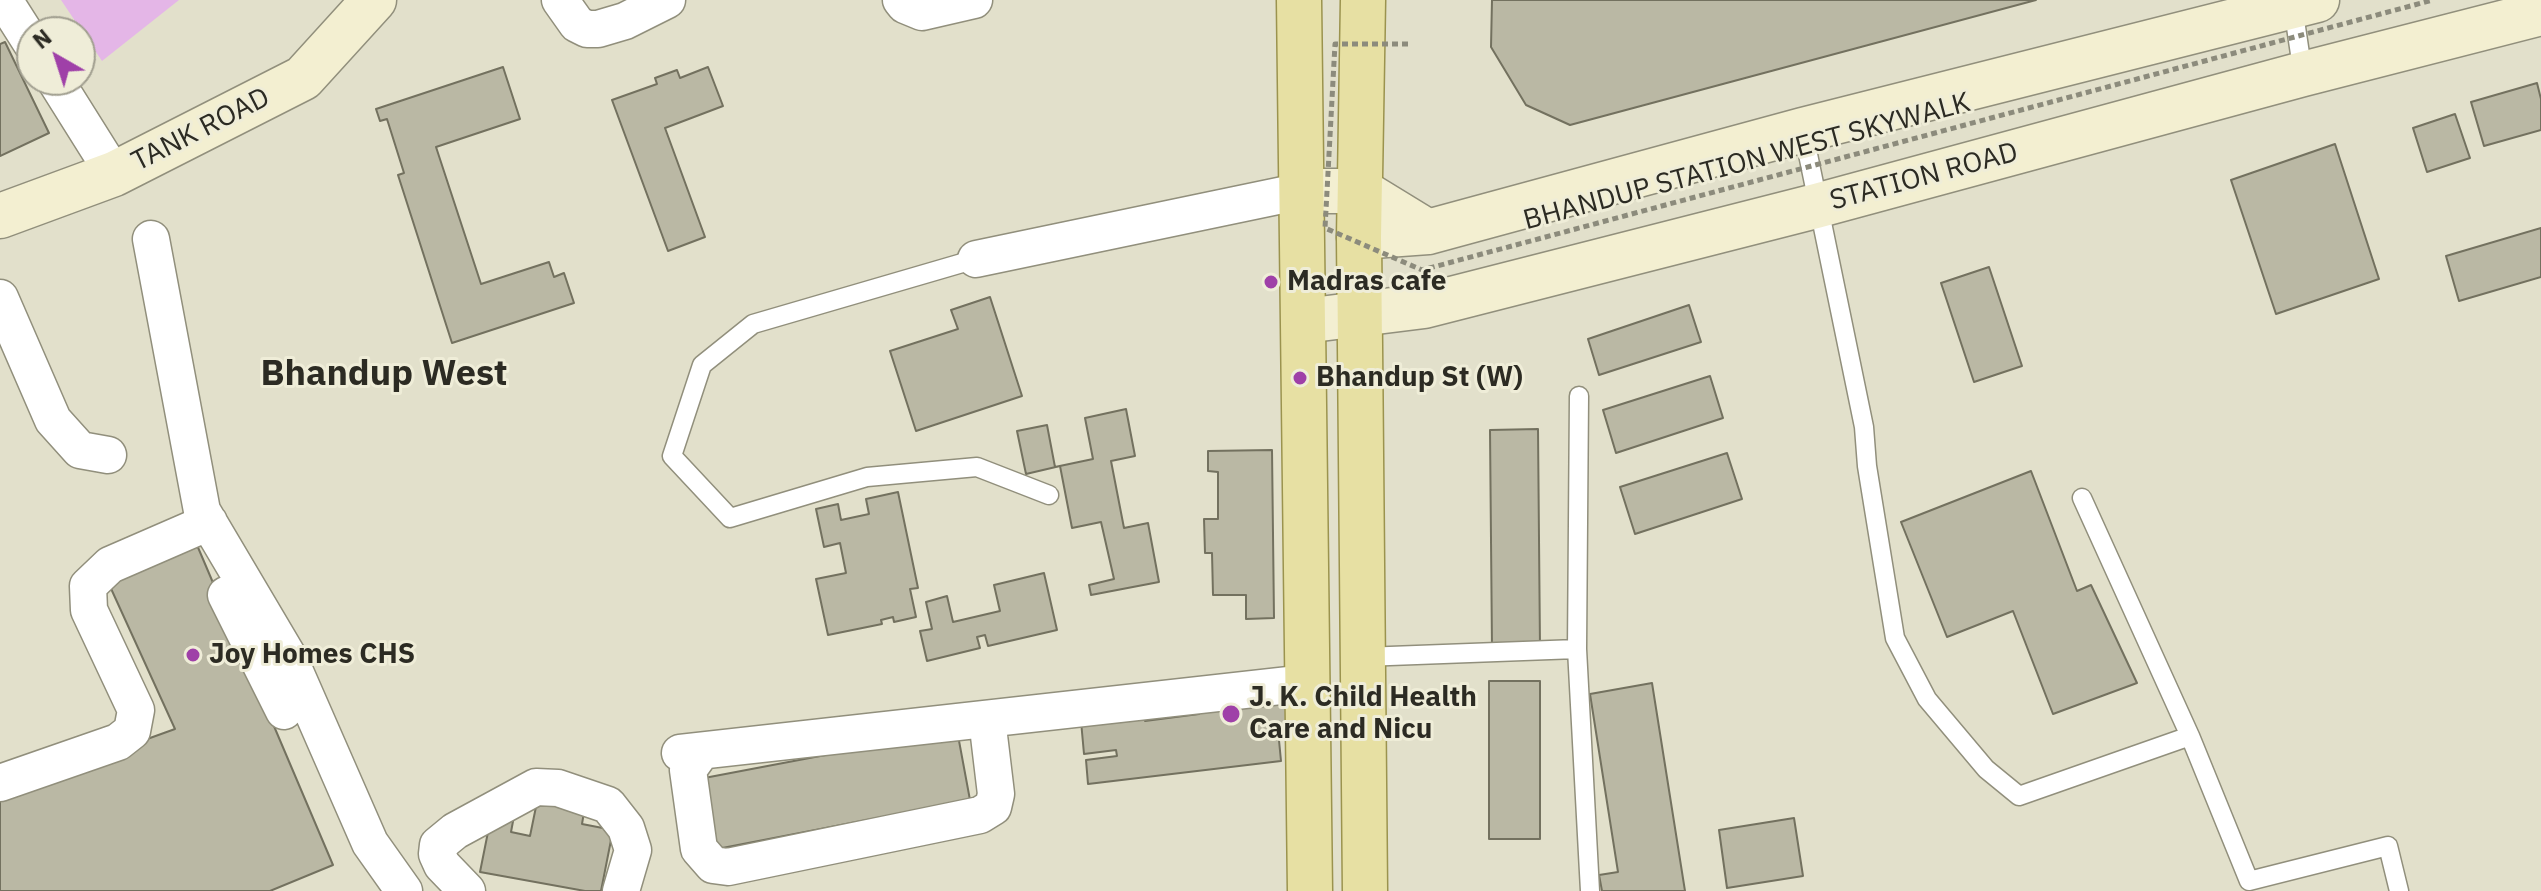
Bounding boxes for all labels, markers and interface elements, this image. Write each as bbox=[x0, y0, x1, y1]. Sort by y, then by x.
north arrow bbox=[16, 16, 96, 96]
text: N bbox=[27, 22, 57, 55]
street label: TANK ROAD bbox=[127, 81, 275, 179]
street label: BHANDUP STATION WEST SKYWALK bbox=[1520, 86, 1974, 238]
street label: STATION ROAD bbox=[1826, 136, 2022, 218]
place label: Madras cafe bbox=[1287, 265, 1447, 299]
marker: Madras cafe bbox=[1262, 273, 1280, 291]
district label: Bhandup West bbox=[260, 353, 508, 397]
place label: Bhandup St (W) bbox=[1316, 361, 1523, 395]
marker: Bhandup St (W) bbox=[1291, 369, 1309, 387]
place label: Joy Homes CHS bbox=[209, 638, 415, 672]
marker: Joy Homes CHS bbox=[184, 646, 202, 664]
place label: J. K. Child Health Care and Nicu bbox=[1249, 681, 1477, 747]
marker: J. K. Child Health Care and Nicu bbox=[1220, 703, 1242, 725]

